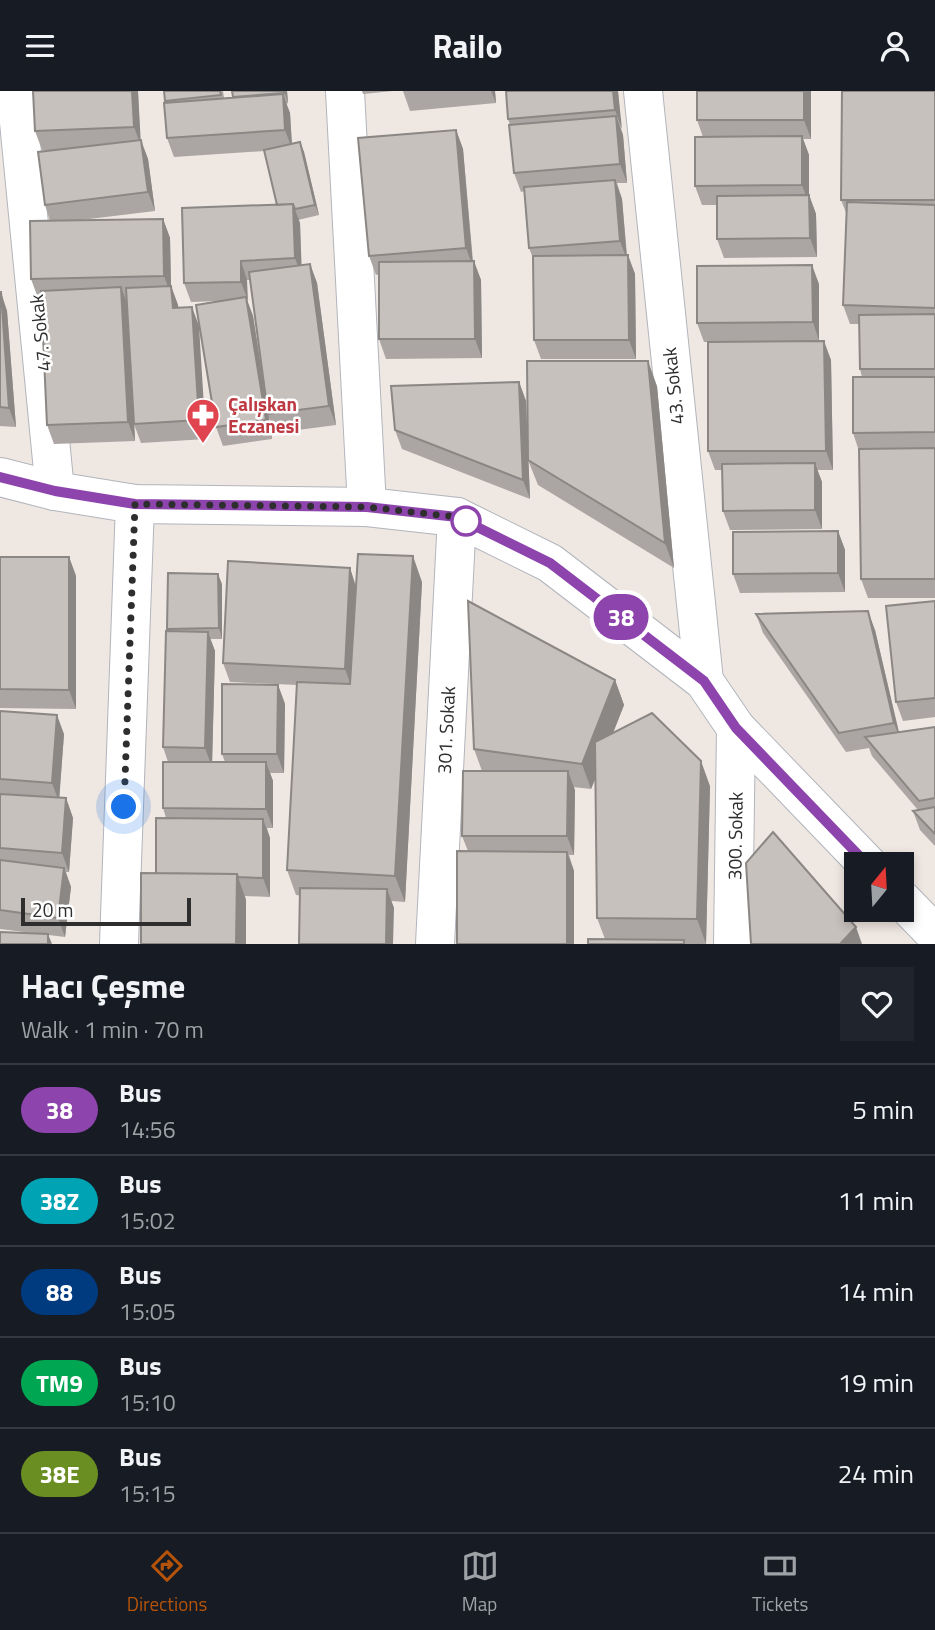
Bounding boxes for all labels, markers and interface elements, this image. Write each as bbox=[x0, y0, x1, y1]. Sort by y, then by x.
text: Railo bbox=[433, 22, 502, 70]
icon: menu bbox=[21, 27, 59, 65]
icon: person bbox=[876, 27, 914, 65]
street label: 47. Sokak bbox=[21, 293, 58, 373]
street label: 43. Sokak bbox=[654, 346, 691, 426]
place label: Çalışkan Eczanesi bbox=[228, 389, 299, 440]
pharmacy icon: Çalışkan Eczanesi bbox=[184, 396, 222, 445]
unlabelled marker bbox=[451, 506, 481, 536]
line badge: 38 bbox=[590, 594, 652, 640]
text: 38 bbox=[608, 599, 634, 635]
street label: 301. Sokak bbox=[429, 685, 462, 775]
your location bbox=[106, 789, 141, 824]
street label: 300. Sokak bbox=[719, 792, 750, 880]
north arrow bbox=[844, 852, 914, 922]
map controls bbox=[844, 852, 914, 922]
scale bar bbox=[21, 895, 191, 927]
text: 20 m bbox=[32, 895, 73, 924]
text: Hacı Çeşme bbox=[21, 961, 185, 1011]
button: heart bbox=[840, 967, 914, 1041]
text: Walk · 1 min · 70 m bbox=[21, 1012, 204, 1047]
text: Bus bbox=[119, 1073, 161, 1112]
text: 5 min bbox=[852, 1090, 914, 1129]
text: 38 bbox=[46, 1092, 73, 1128]
text: 14:56 bbox=[119, 1112, 176, 1147]
text: Bus bbox=[119, 1164, 161, 1203]
text: 11 min bbox=[838, 1181, 914, 1220]
text: 38Z bbox=[40, 1183, 79, 1219]
text: 15:02 bbox=[119, 1203, 176, 1238]
text: Bus bbox=[119, 1255, 161, 1294]
text: 14 min bbox=[838, 1272, 914, 1311]
text: 88 bbox=[46, 1274, 73, 1310]
text: 15:05 bbox=[119, 1294, 176, 1329]
text: Bus bbox=[119, 1346, 161, 1385]
text: 19 min bbox=[838, 1363, 914, 1402]
text: TM9 bbox=[36, 1365, 83, 1401]
text: 15:10 bbox=[119, 1385, 176, 1420]
text: Bus bbox=[119, 1437, 161, 1476]
text: 24 min bbox=[838, 1454, 914, 1493]
text: 38E bbox=[39, 1456, 80, 1492]
text: 15:15 bbox=[119, 1476, 176, 1511]
tab: Directions bbox=[127, 1547, 207, 1618]
tab: Map bbox=[461, 1547, 499, 1618]
tab: Tickets bbox=[752, 1547, 808, 1618]

